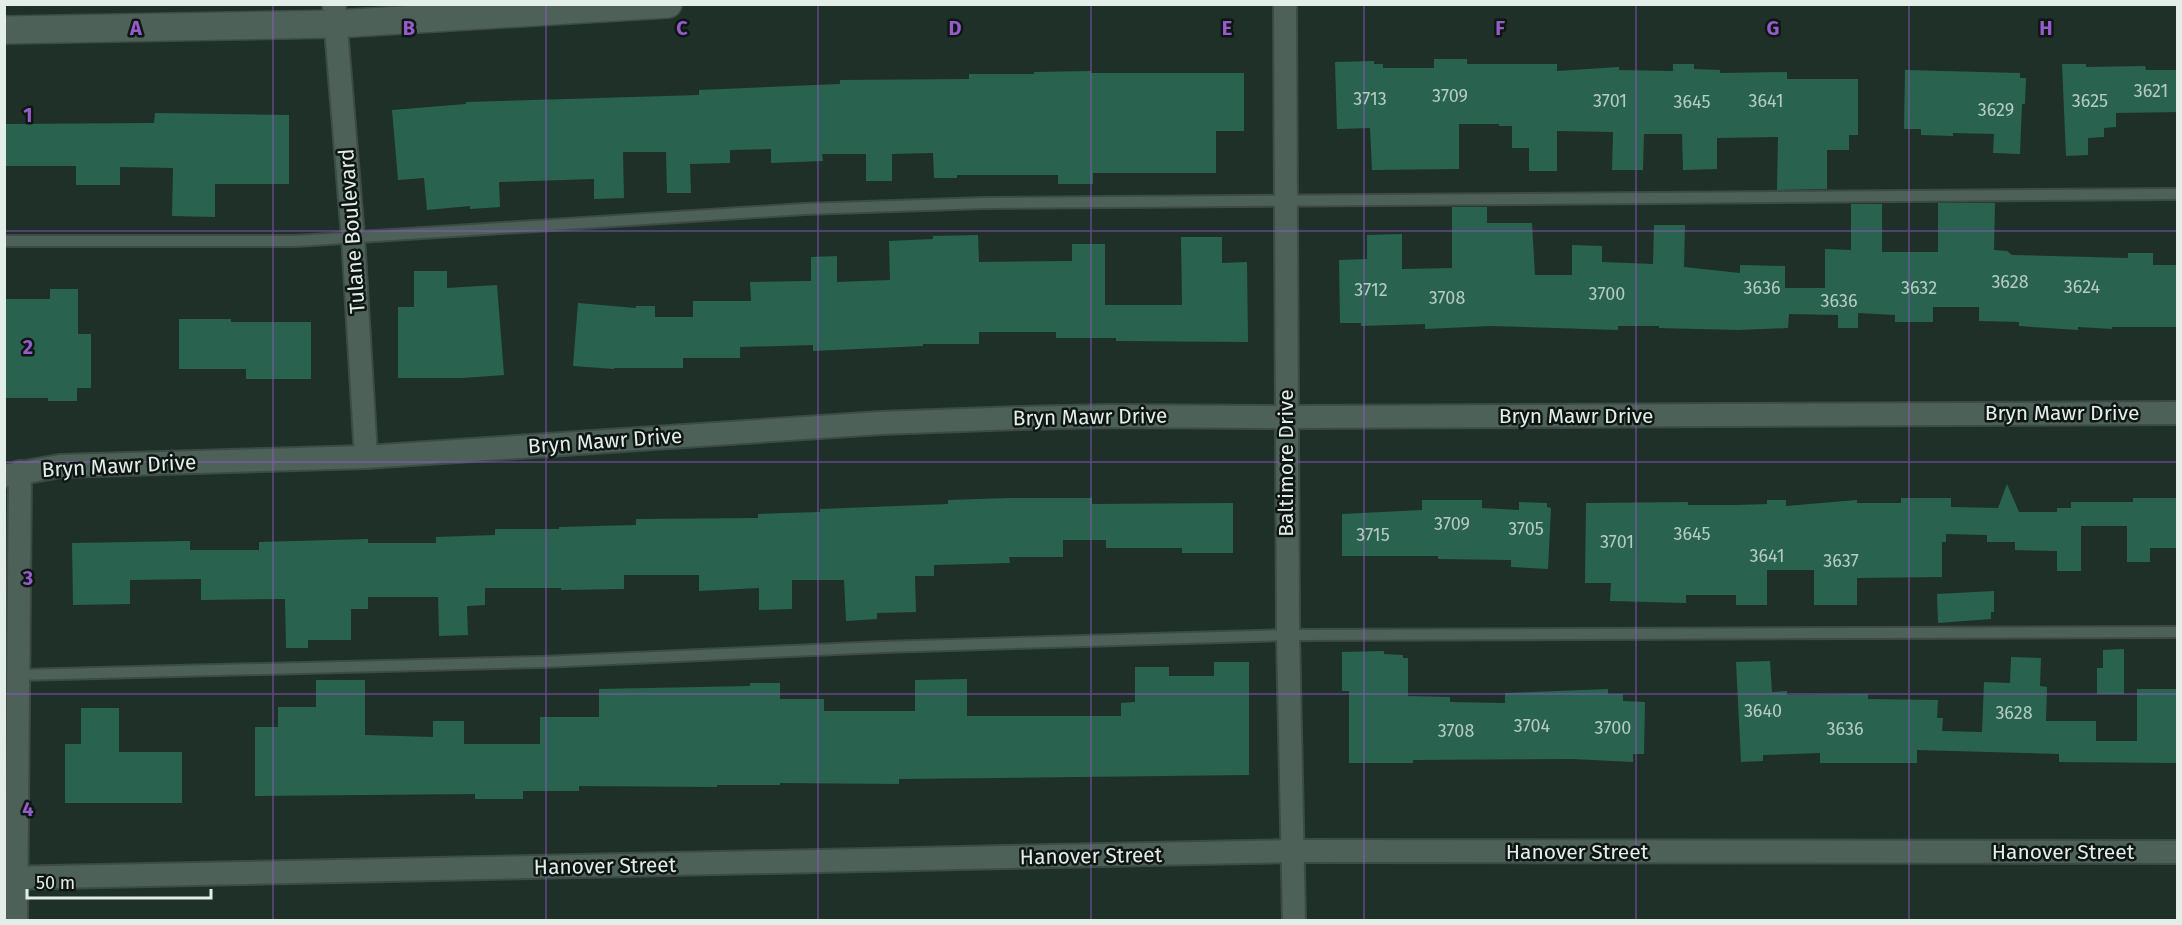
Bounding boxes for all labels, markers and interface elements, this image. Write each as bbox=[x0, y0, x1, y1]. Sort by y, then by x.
text: A bbox=[129, 16, 143, 40]
text: B bbox=[403, 16, 415, 40]
text: C bbox=[676, 16, 688, 40]
text: D bbox=[948, 16, 962, 40]
text: E bbox=[1222, 16, 1232, 40]
text: F bbox=[1495, 16, 1505, 40]
text: G bbox=[1767, 16, 1779, 40]
text: H bbox=[2039, 16, 2053, 40]
house number: 3621 bbox=[2134, 80, 2168, 102]
house number: 3709 bbox=[1432, 85, 1468, 107]
house number: 3713 bbox=[1353, 88, 1387, 110]
house number: 3701 bbox=[1593, 90, 1627, 112]
house number: 3641 bbox=[1749, 90, 1783, 112]
house number: 3625 bbox=[2072, 90, 2108, 112]
house number: 3645 bbox=[1674, 91, 1711, 113]
house number: 3629 bbox=[1978, 99, 2014, 121]
text: 1 bbox=[23, 103, 33, 127]
street label: Tulane Boulevard bbox=[333, 148, 371, 314]
house number: 3628 bbox=[1991, 271, 2029, 293]
house number: 3624 bbox=[2064, 276, 2101, 298]
house number: 3636 bbox=[1744, 277, 1780, 299]
house number: 3632 bbox=[1901, 277, 1937, 299]
house number: 3712 bbox=[1354, 279, 1388, 301]
house number: 3700 bbox=[1589, 283, 1625, 305]
house number: 3708 bbox=[1429, 287, 1465, 309]
house number: 3636 bbox=[1821, 290, 1857, 312]
text: 2 bbox=[23, 335, 33, 359]
street label: Baltimore Drive bbox=[1273, 389, 1299, 537]
street label: Bryn Mawr Drive bbox=[1985, 400, 2139, 426]
street label: Bryn Mawr Drive bbox=[1012, 403, 1168, 431]
street label: Bryn Mawr Drive bbox=[1499, 403, 1653, 429]
street label: Bryn Mawr Drive bbox=[527, 423, 683, 459]
street label: Bryn Mawr Drive bbox=[41, 449, 197, 483]
house number: 3709 bbox=[1434, 513, 1470, 535]
house number: 3705 bbox=[1508, 518, 1544, 540]
house number: 3645 bbox=[1674, 523, 1711, 545]
house number: 3715 bbox=[1356, 524, 1390, 546]
house number: 3701 bbox=[1600, 531, 1634, 553]
house number: 3641 bbox=[1750, 545, 1784, 567]
house number: 3637 bbox=[1823, 550, 1859, 572]
text: 3 bbox=[22, 566, 33, 590]
house number: 3640 bbox=[1744, 700, 1782, 722]
house number: 3628 bbox=[1995, 702, 2033, 724]
house number: 3704 bbox=[1514, 715, 1551, 737]
house number: 3700 bbox=[1595, 717, 1631, 739]
house number: 3636 bbox=[1827, 718, 1863, 740]
house number: 3708 bbox=[1438, 720, 1474, 742]
text: 4 bbox=[22, 797, 34, 821]
street label: Hanover Street bbox=[1506, 839, 1649, 865]
street label: Hanover Street bbox=[1992, 839, 2135, 865]
street label: Hanover Street bbox=[1020, 842, 1163, 870]
street label: Hanover Street bbox=[534, 852, 677, 880]
scale bar bbox=[27, 862, 212, 900]
text: 50 m bbox=[36, 872, 75, 894]

